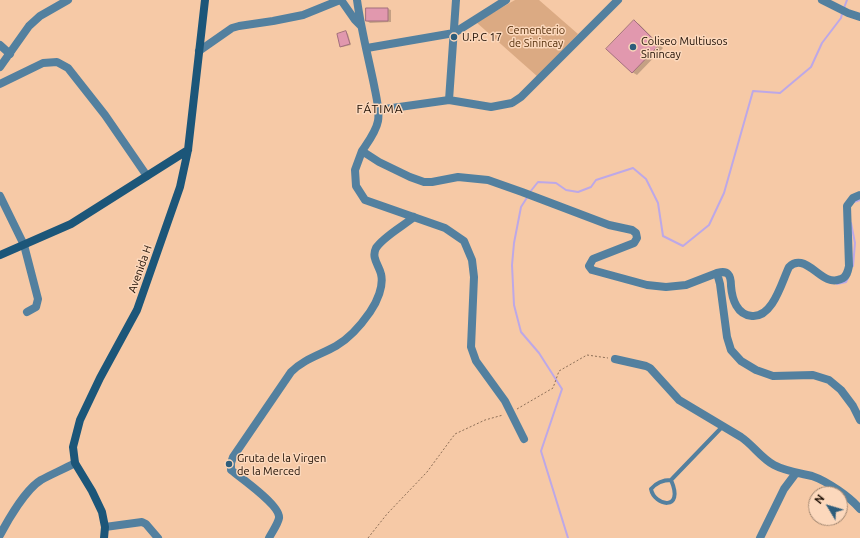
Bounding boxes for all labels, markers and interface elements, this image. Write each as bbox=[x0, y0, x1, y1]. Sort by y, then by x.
park label: Cementerio de Sinincay bbox=[507, 23, 565, 49]
place label: U.P.C 17 bbox=[462, 30, 502, 44]
marker: U.P.C 17 bbox=[449, 32, 459, 42]
place label: Coliseo Multiusos Sinincay bbox=[641, 34, 728, 60]
marker: Coliseo Multiusos Sinincay bbox=[628, 42, 638, 52]
district label: FÁTIMA bbox=[357, 102, 403, 116]
street label: Avenida H bbox=[125, 243, 155, 295]
place label: Gruta de la Virgen de la Merced bbox=[237, 451, 326, 477]
marker: Gruta de la Virgen de la Merced bbox=[224, 459, 234, 469]
north arrow bbox=[808, 486, 848, 526]
text: N bbox=[812, 492, 827, 506]

